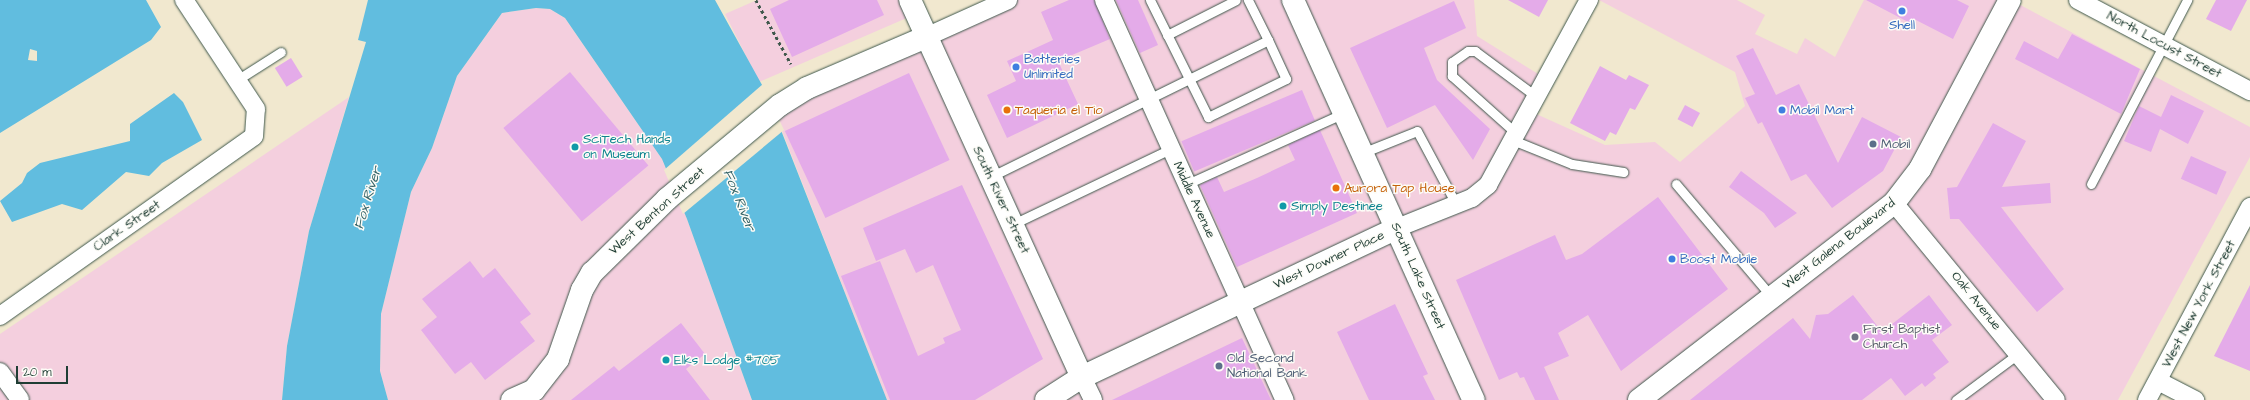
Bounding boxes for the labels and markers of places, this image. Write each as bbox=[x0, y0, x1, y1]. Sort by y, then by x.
marker: Shell bbox=[1897, 6, 1907, 16]
place label: Shell bbox=[1889, 17, 1915, 33]
place label: Batteries Unlimited bbox=[1024, 52, 1080, 83]
marker: Batteries Unlimited bbox=[1011, 62, 1021, 72]
place label: Taqueria el Tio bbox=[1015, 102, 1103, 118]
place label: Mobil Mart bbox=[1790, 102, 1854, 118]
marker: Taqueria el Tio bbox=[1002, 105, 1012, 115]
marker: Mobil Mart bbox=[1777, 105, 1787, 115]
place label: SciTech Hands on Museum bbox=[583, 132, 671, 163]
place label: Mobil bbox=[1881, 136, 1910, 152]
marker: Mobil bbox=[1868, 139, 1878, 149]
marker: SciTech Hands on Museum bbox=[570, 142, 580, 152]
place label: Aurora Tap House bbox=[1344, 180, 1455, 196]
marker: Aurora Tap House bbox=[1331, 183, 1341, 193]
place label: Simply Destinee bbox=[1291, 198, 1383, 214]
marker: Simply Destinee bbox=[1278, 201, 1288, 211]
place label: Boost Mobile bbox=[1680, 251, 1757, 267]
marker: Boost Mobile bbox=[1667, 254, 1677, 264]
place label: First Baptist Church bbox=[1863, 322, 1940, 353]
marker: First Baptist Church bbox=[1850, 332, 1860, 342]
place label: Old Second National Bank bbox=[1227, 351, 1307, 382]
place label: Elks Lodge #705 bbox=[674, 352, 779, 368]
marker: Elks Lodge #705 bbox=[661, 355, 671, 365]
marker: Old Second National Bank bbox=[1214, 361, 1224, 371]

